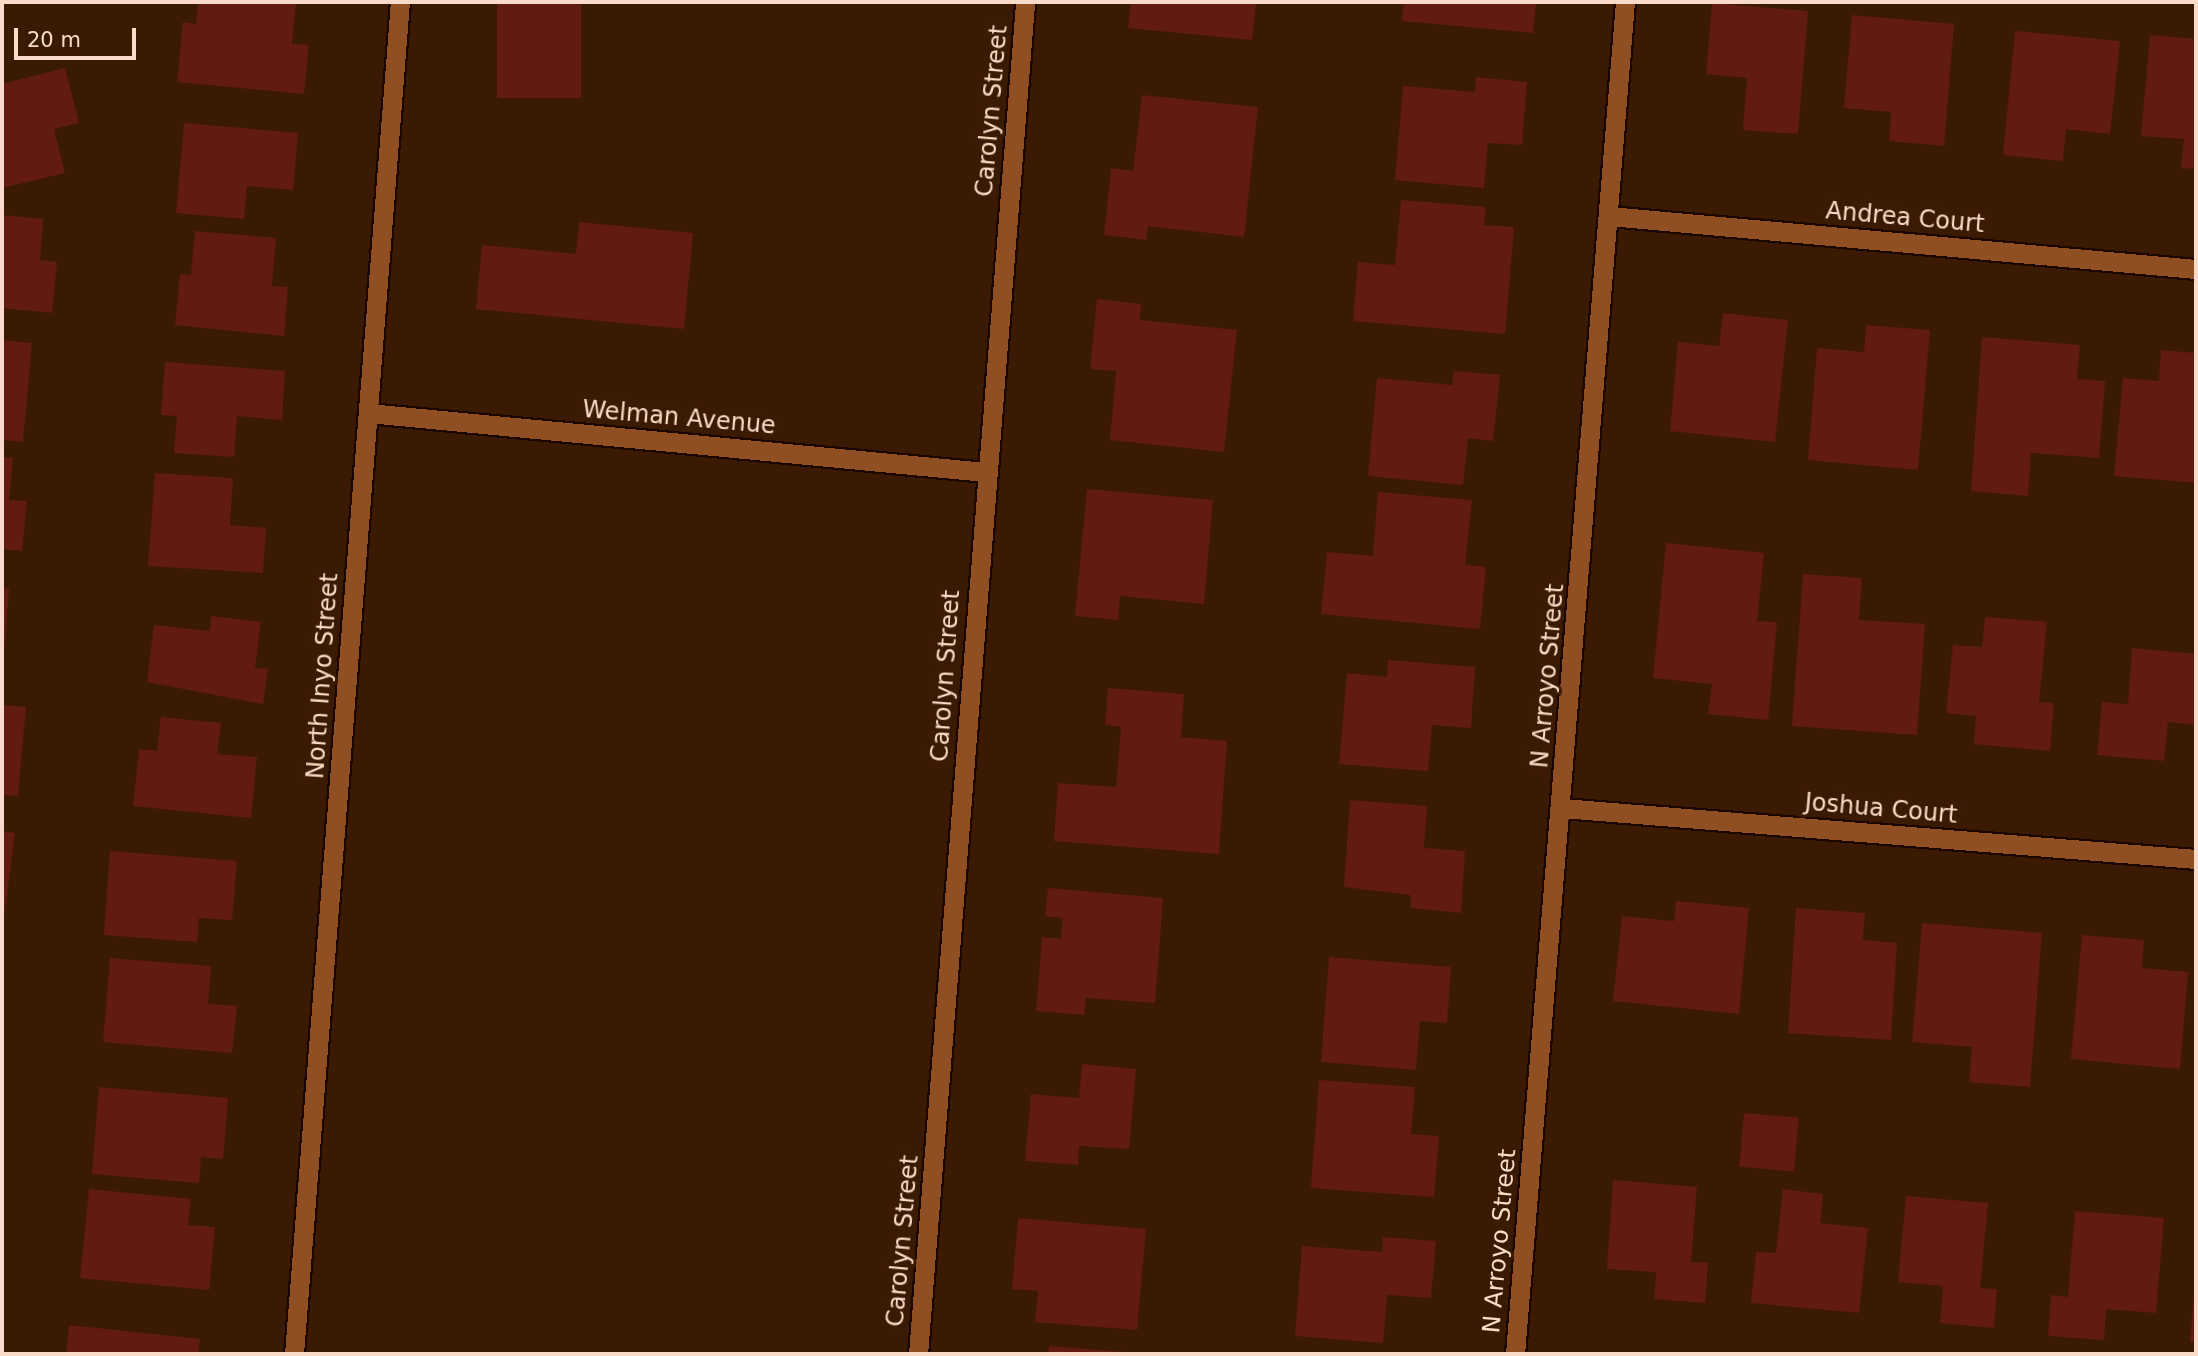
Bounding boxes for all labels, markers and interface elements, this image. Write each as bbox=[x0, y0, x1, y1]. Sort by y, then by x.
scale bar bbox=[18, 14, 140, 58]
street label: Carolyn Street bbox=[970, 24, 1014, 198]
text: 20 m bbox=[27, 28, 81, 52]
street label: Andrea Court bbox=[1824, 197, 1986, 239]
street label: Welman Avenue bbox=[581, 395, 777, 441]
street label: North Inyo Street bbox=[301, 572, 345, 780]
street label: N Arroyo Street bbox=[1526, 583, 1570, 769]
street label: Carolyn Street bbox=[926, 589, 966, 763]
street label: Joshua Court bbox=[1804, 788, 1958, 830]
street label: N Arroyo Street bbox=[1478, 1148, 1522, 1334]
street label: Carolyn Street bbox=[881, 1154, 925, 1328]

